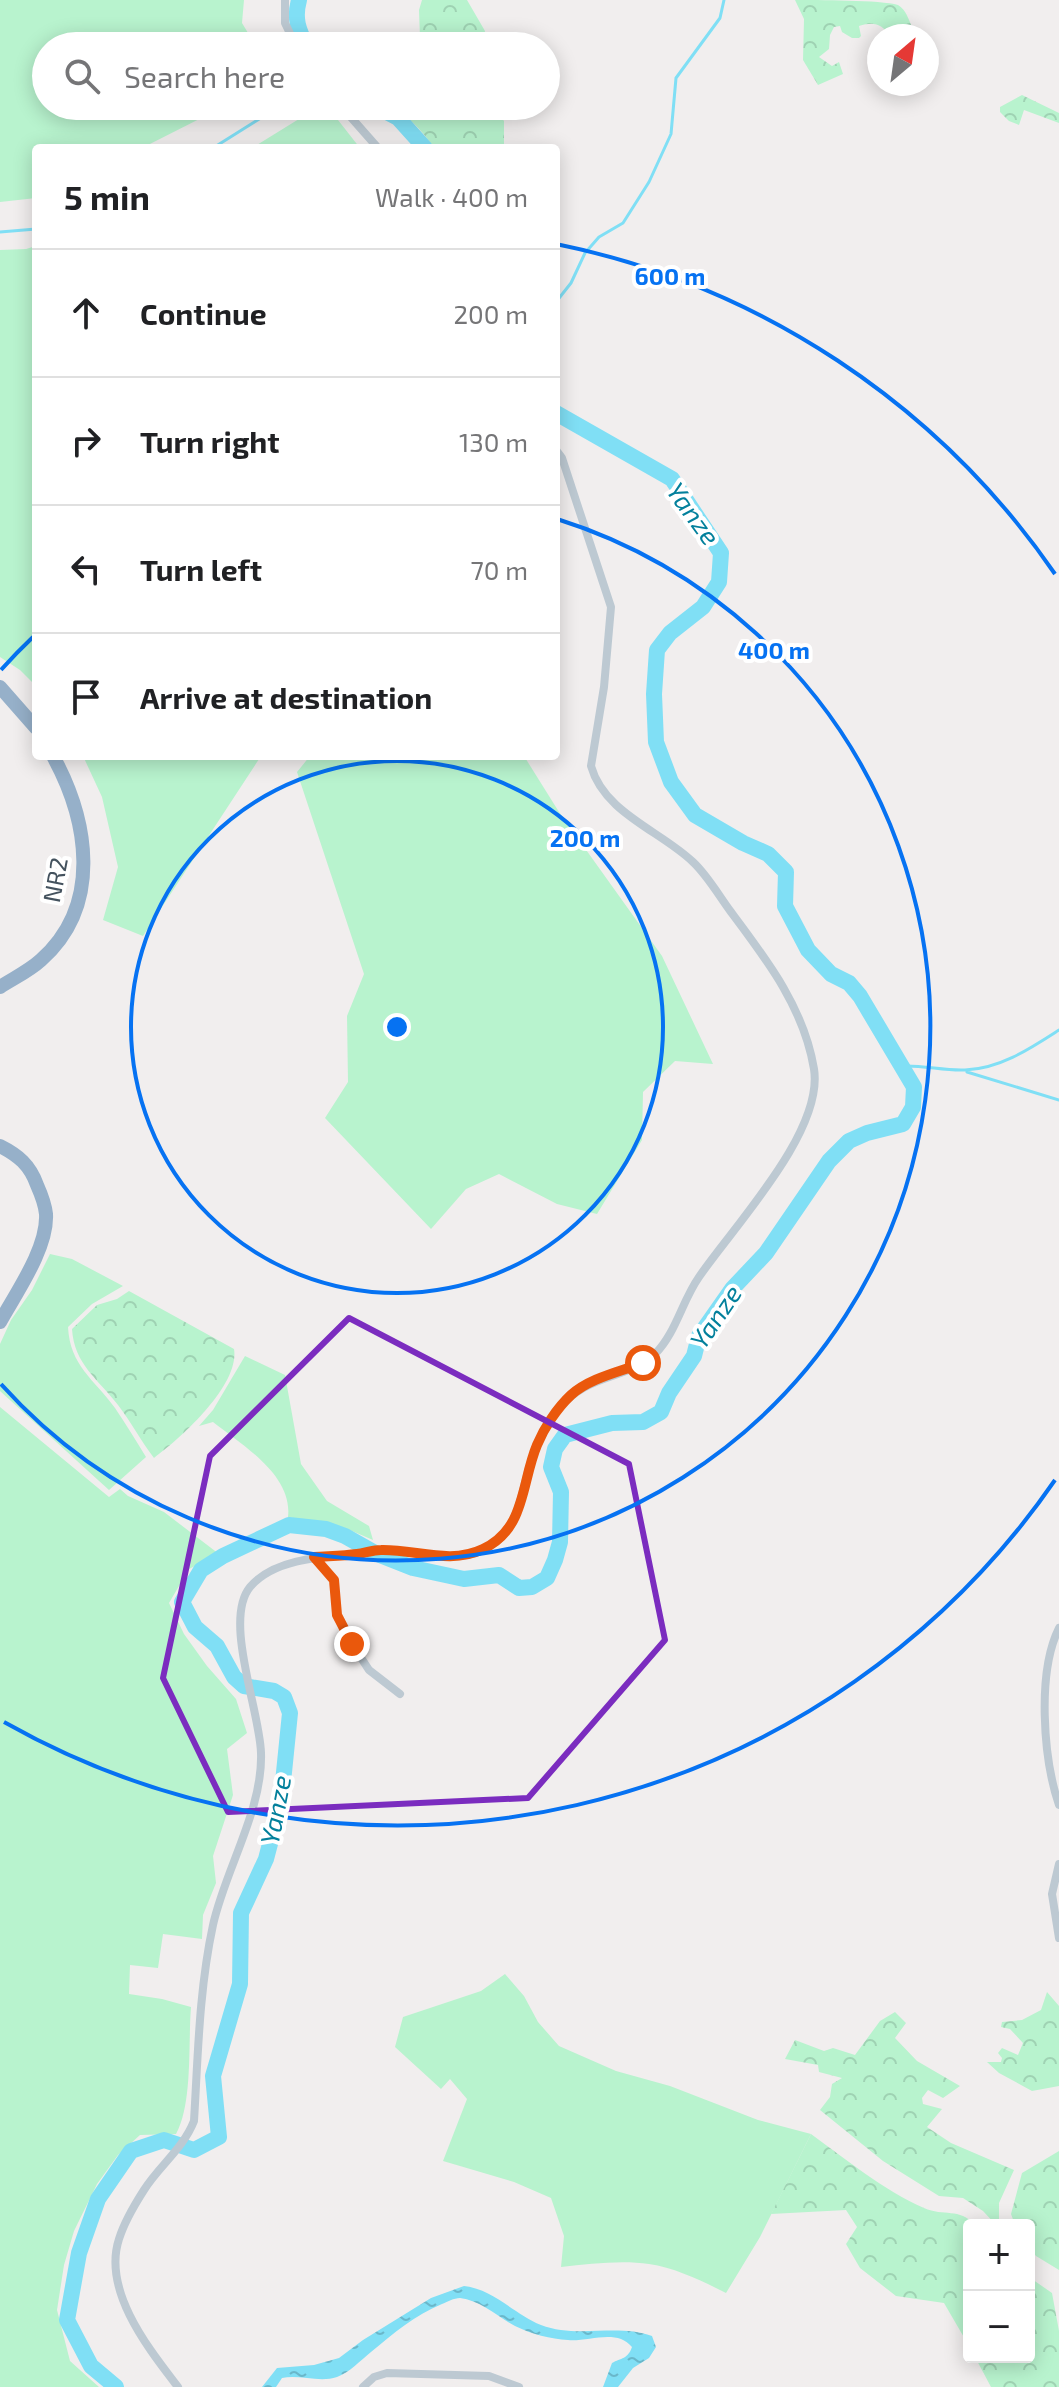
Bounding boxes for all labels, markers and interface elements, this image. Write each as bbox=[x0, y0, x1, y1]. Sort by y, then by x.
north arrow bbox=[867, 24, 939, 96]
search box bbox=[32, 32, 560, 120]
icon: search bbox=[60, 54, 104, 98]
text: Search here bbox=[124, 58, 285, 94]
text: 5 min bbox=[64, 176, 150, 217]
text: Walk · 400 m bbox=[375, 181, 528, 212]
text: 600 m bbox=[635, 261, 705, 290]
icon: ahead bbox=[64, 291, 108, 335]
text: Continue bbox=[140, 295, 267, 331]
text: 200 m bbox=[453, 298, 528, 329]
icon: right bbox=[64, 419, 108, 463]
text: Turn right bbox=[140, 423, 280, 459]
text: 130 m bbox=[459, 426, 528, 457]
water label: Yanze bbox=[661, 476, 727, 551]
icon: left bbox=[64, 547, 108, 591]
text: Turn left bbox=[140, 551, 262, 587]
text: 70 m bbox=[470, 554, 528, 585]
text: 400 m bbox=[738, 635, 810, 664]
icon: arrive bbox=[64, 675, 108, 719]
text: Arrive at destination bbox=[140, 679, 432, 715]
text: 200 m bbox=[550, 823, 620, 852]
street label: NR2 bbox=[36, 855, 73, 905]
centre of rings bbox=[383, 1013, 411, 1041]
water label: Yanze bbox=[682, 1278, 747, 1354]
route start bbox=[625, 1345, 661, 1381]
route end bbox=[334, 1626, 370, 1662]
water label: Yanze bbox=[253, 1772, 296, 1847]
map controls bbox=[963, 2219, 1035, 2363]
button: + bbox=[963, 2219, 1035, 2291]
button: − bbox=[963, 2291, 1035, 2363]

